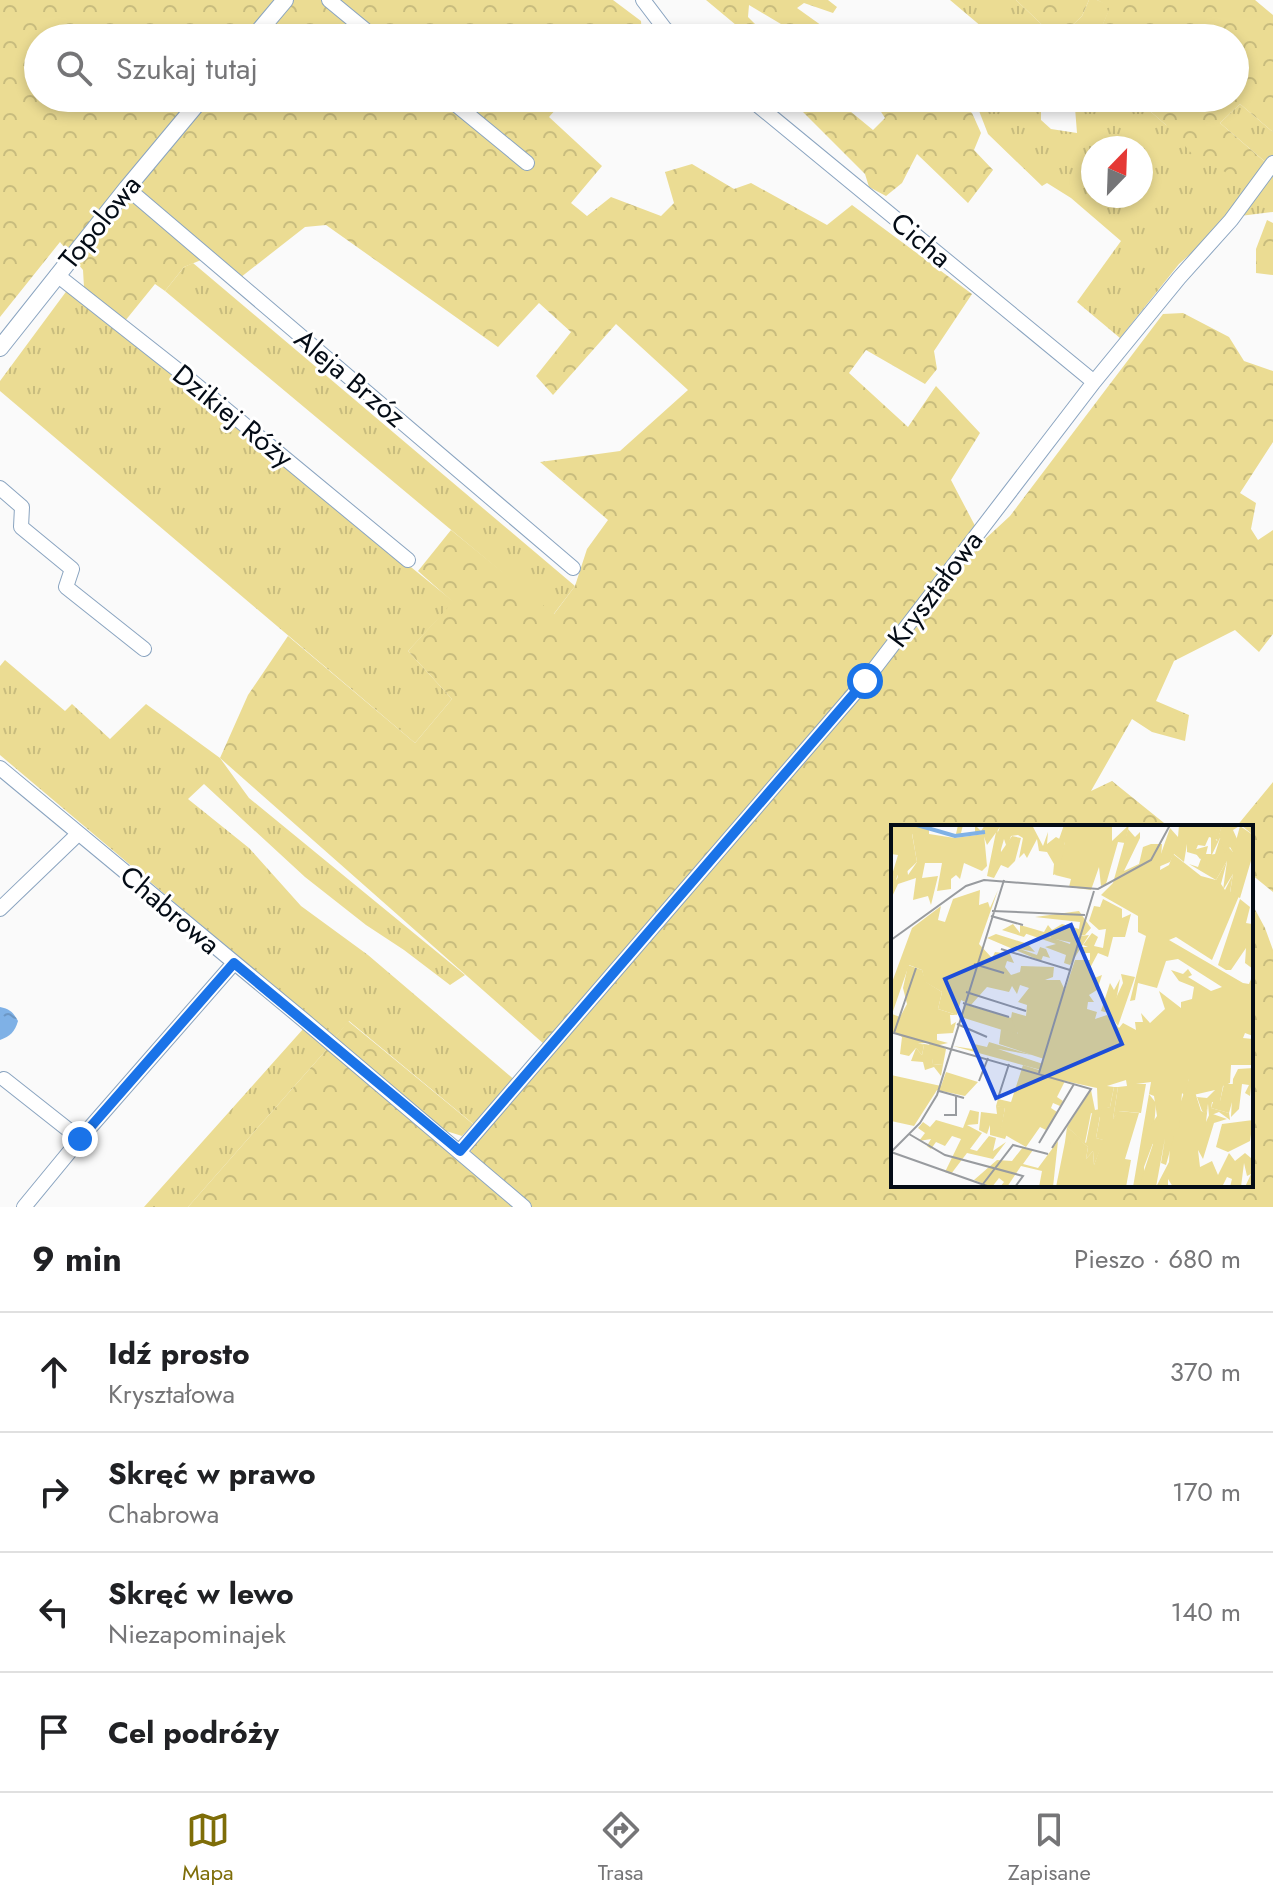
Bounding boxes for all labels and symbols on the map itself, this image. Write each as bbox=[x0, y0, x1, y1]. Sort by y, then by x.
north arrow bbox=[1081, 136, 1153, 208]
street label: Topolowa bbox=[49, 166, 151, 278]
street label: Cicha bbox=[882, 202, 960, 278]
street label: Aleja Brzóz bbox=[285, 319, 415, 437]
street label: Dzikiej Róży bbox=[164, 355, 303, 478]
street label: Kryształowa bbox=[877, 522, 993, 656]
route start bbox=[847, 663, 883, 699]
inset map bbox=[891, 825, 1253, 1187]
street label: Chabrowa bbox=[111, 856, 229, 964]
route end bbox=[62, 1121, 98, 1157]

